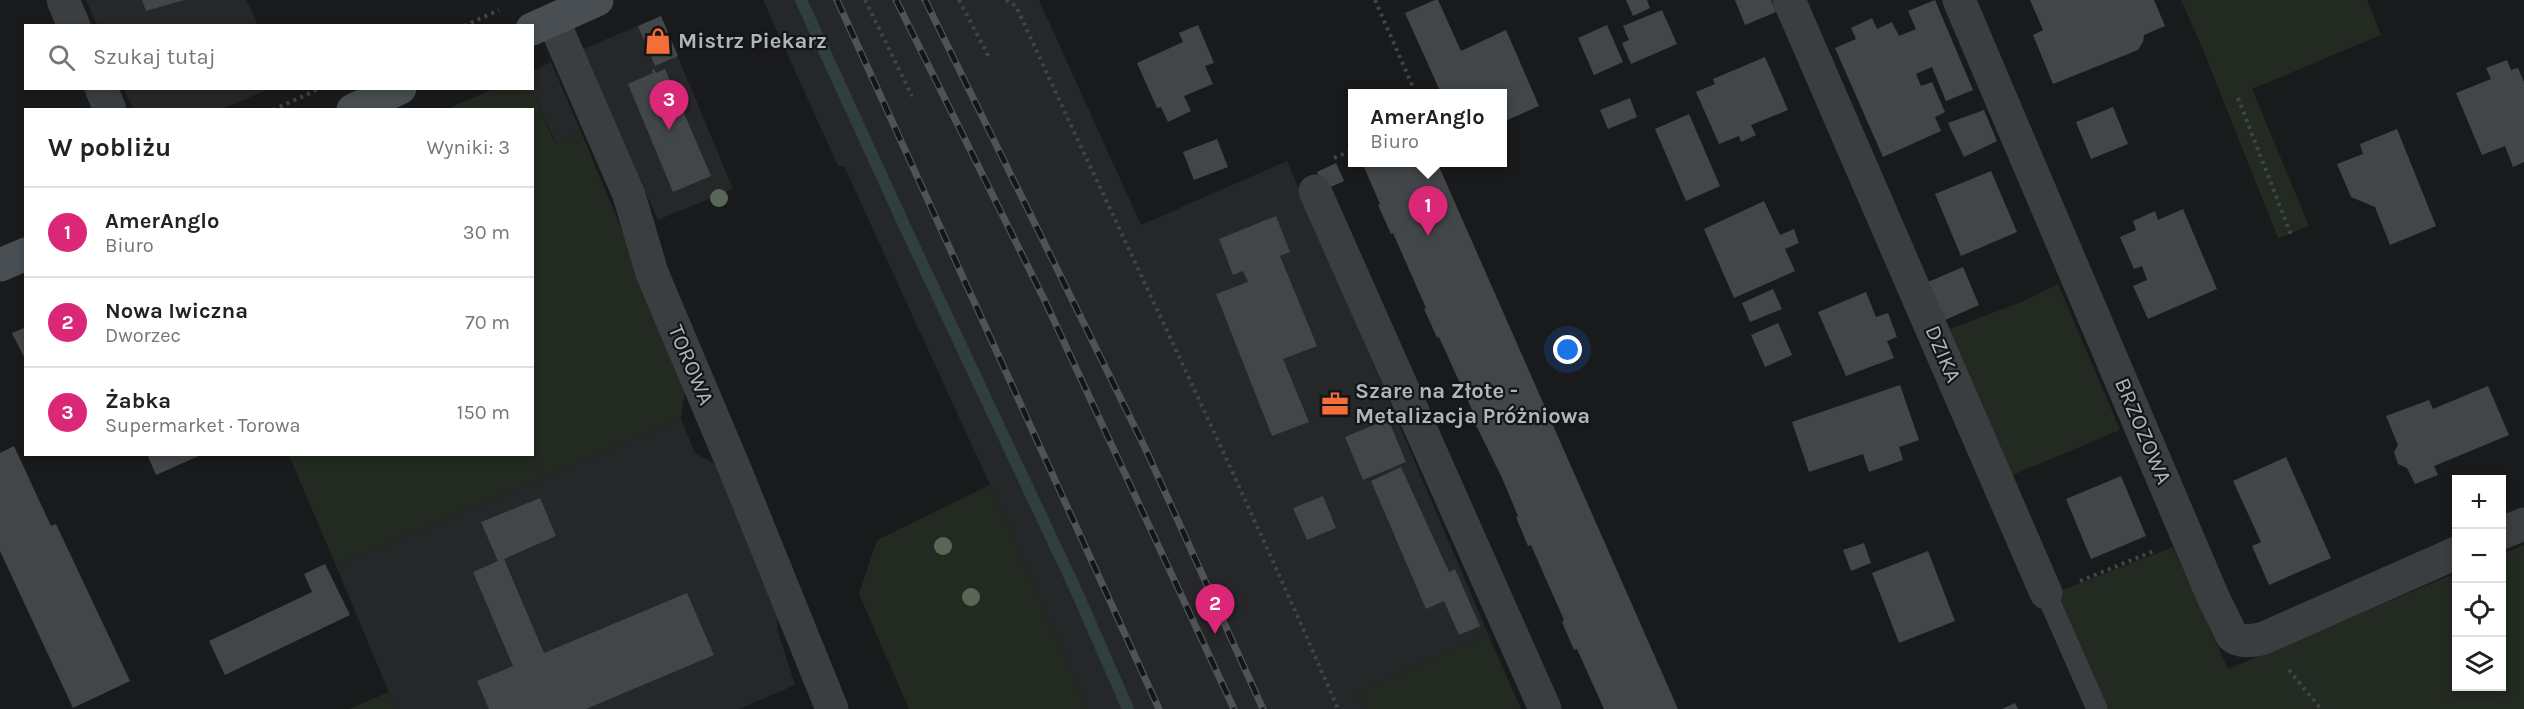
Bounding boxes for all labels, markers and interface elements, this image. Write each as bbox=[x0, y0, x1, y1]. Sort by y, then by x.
search box bbox=[24, 24, 534, 90]
shop icon: Mistrz Piekarz bbox=[643, 26, 673, 56]
place label: Mistrz Piekarz bbox=[678, 28, 827, 54]
icon: search bbox=[45, 41, 78, 74]
text: Szukaj tutaj bbox=[93, 44, 216, 70]
pin: 3 bbox=[650, 80, 688, 130]
popup bbox=[1348, 89, 1507, 167]
text: AmerAnglo bbox=[1370, 104, 1485, 130]
text: Biuro bbox=[1370, 130, 1419, 153]
text: W pobliżu bbox=[48, 132, 171, 163]
text: Wyniki: 3 bbox=[426, 136, 510, 159]
pin: 1 bbox=[1408, 186, 1448, 236]
text: AmerAnglo bbox=[105, 208, 219, 234]
text: 1 bbox=[64, 221, 71, 244]
text: 30 m bbox=[463, 221, 510, 244]
text: Biuro bbox=[105, 234, 154, 257]
text: Nowa Iwiczna bbox=[105, 298, 248, 324]
text: 2 bbox=[61, 311, 74, 334]
text: 70 m bbox=[465, 311, 510, 334]
street label: TOROWA bbox=[663, 321, 720, 409]
street label: DZIKA bbox=[1919, 321, 1967, 387]
text: Dworzec bbox=[105, 324, 181, 347]
your location bbox=[1553, 335, 1582, 364]
street label: BRZOZOWA bbox=[2109, 374, 2177, 488]
place label: Szare na Złote - Metalizacja Próżniowa bbox=[1355, 378, 1590, 429]
text: Żabka bbox=[105, 388, 171, 414]
office icon: Szare na Złote - Metalizacja Próżniowa bbox=[1320, 389, 1350, 419]
text: 3 bbox=[61, 401, 74, 424]
text: 150 m bbox=[457, 401, 510, 424]
text: Supermarket · Torowa bbox=[105, 414, 301, 437]
map controls bbox=[2452, 475, 2506, 691]
button: + bbox=[2452, 475, 2506, 529]
button: − bbox=[2452, 529, 2506, 583]
button: locate bbox=[2452, 583, 2506, 637]
pin: 2 bbox=[1196, 584, 1234, 634]
button: layers bbox=[2452, 637, 2506, 691]

